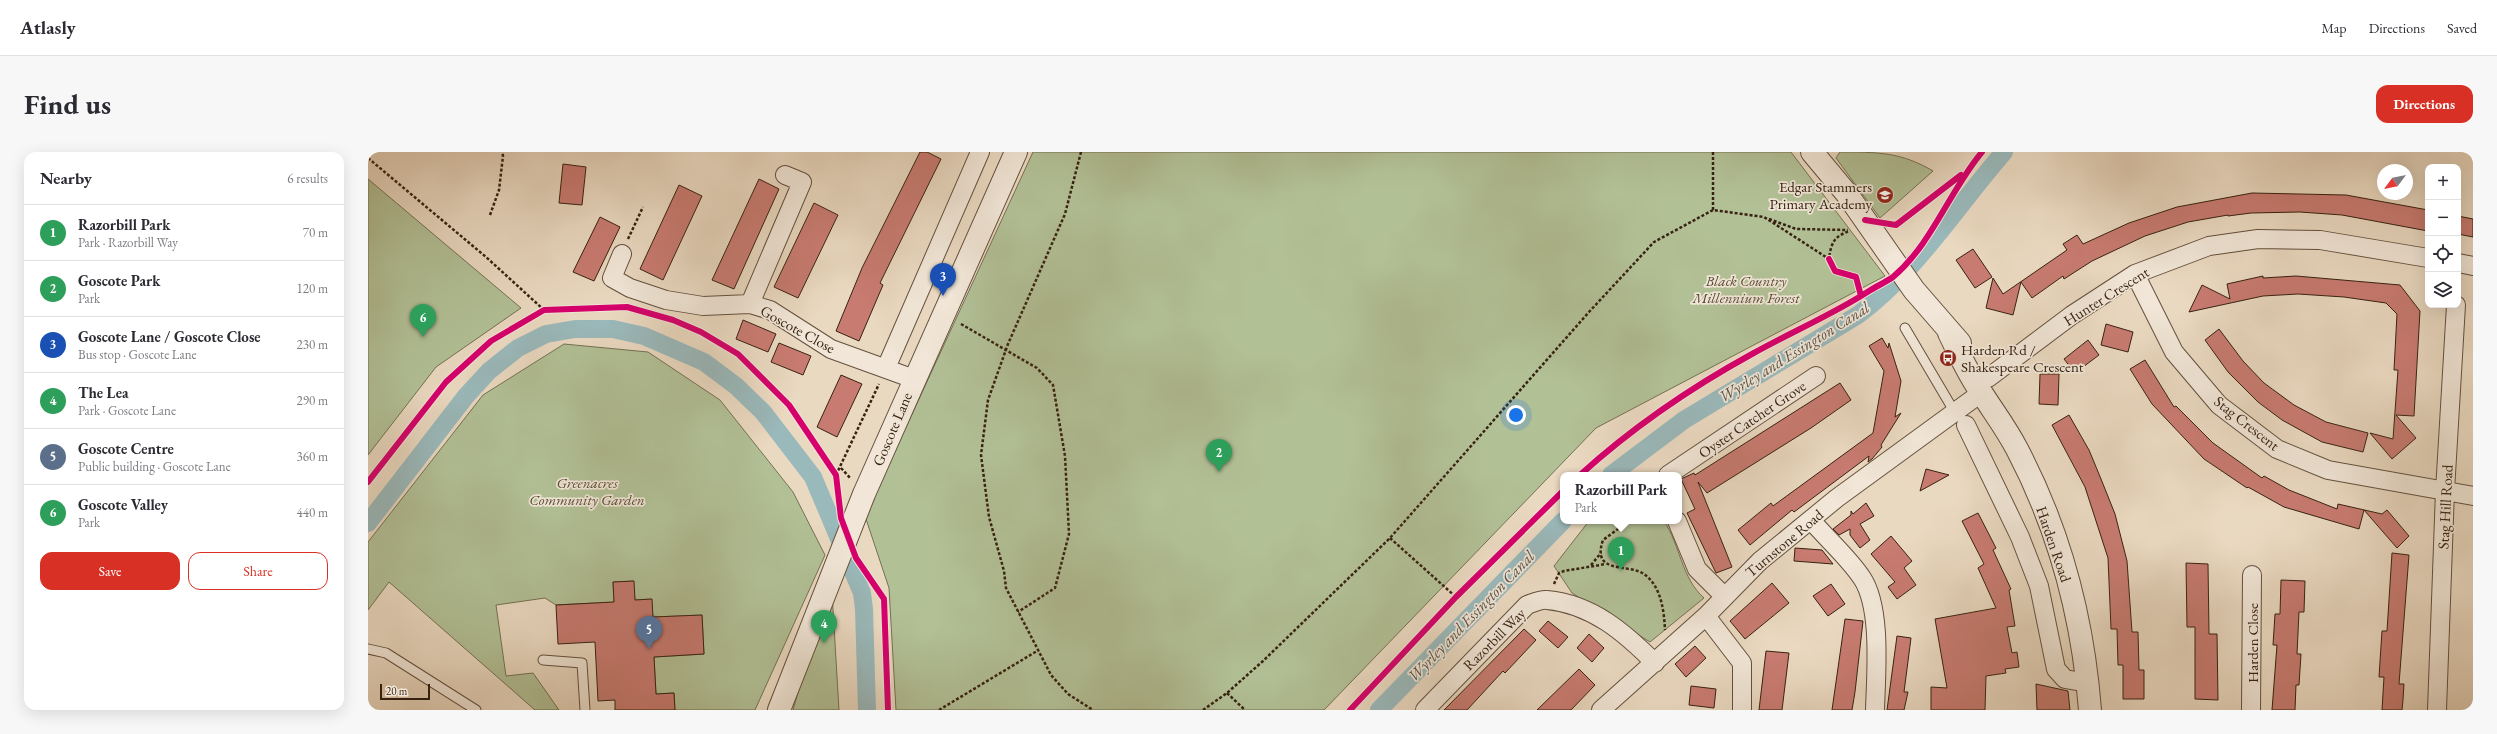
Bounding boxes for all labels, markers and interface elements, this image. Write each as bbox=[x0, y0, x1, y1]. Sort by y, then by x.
text: Atlasly bbox=[20, 15, 76, 40]
text: Map bbox=[2321, 19, 2347, 37]
text: Directions bbox=[2369, 19, 2425, 37]
text: Saved bbox=[2447, 19, 2477, 37]
button: Directions bbox=[2376, 85, 2473, 123]
text: Find us bbox=[24, 86, 111, 122]
north arrow bbox=[2377, 164, 2413, 200]
map controls bbox=[2425, 164, 2461, 308]
button: + bbox=[2425, 164, 2461, 200]
text: Nearby bbox=[40, 167, 92, 189]
text: 6 results bbox=[287, 170, 328, 187]
place label: Edgar Stammers Primary Academy bbox=[1769, 177, 1872, 213]
school or university icon: Edgar Stammers Primary Academy bbox=[1875, 185, 1895, 205]
button: − bbox=[2425, 200, 2461, 236]
text: Razorbill Park bbox=[78, 215, 170, 234]
text: 1 bbox=[50, 224, 56, 241]
text: 70 m bbox=[303, 224, 328, 241]
text: Park · Razorbill Way bbox=[78, 234, 178, 251]
button: locate bbox=[2425, 236, 2461, 272]
street label: Hunter Crescent bbox=[2060, 262, 2152, 330]
pin: 3 bbox=[930, 263, 956, 296]
text: Goscote Park bbox=[78, 271, 160, 290]
park label: Black Country Millennium Forest bbox=[1691, 271, 1800, 307]
button: layers bbox=[2425, 272, 2461, 308]
text: 2 bbox=[50, 280, 56, 297]
text: 120 m bbox=[297, 280, 328, 297]
text: Park bbox=[78, 290, 100, 307]
water label: Wyrley and Essington Canal bbox=[1715, 297, 1874, 407]
street label: Goscote Close bbox=[757, 301, 839, 357]
pin: 6 bbox=[410, 304, 436, 337]
text: Goscote Lane / Goscote Close bbox=[78, 327, 261, 346]
text: 3 bbox=[50, 336, 56, 353]
text: 230 m bbox=[297, 336, 328, 353]
place label: Harden Rd / Shakespeare Crescent bbox=[1961, 340, 2084, 376]
text: Bus stop · Goscote Lane bbox=[78, 346, 197, 363]
bus stop icon: Harden Rd / Shakespeare Crescent bbox=[1938, 348, 1958, 368]
street label: Oyster Catcher Grove bbox=[1695, 376, 1810, 462]
text: The Lea bbox=[78, 383, 128, 402]
street label: Goscote Lane bbox=[868, 389, 916, 469]
text: 4 bbox=[50, 392, 56, 409]
text: 290 m bbox=[297, 392, 328, 409]
street label: Stag Crescent bbox=[2210, 392, 2284, 455]
text: Park · Goscote Lane bbox=[78, 402, 176, 419]
your location bbox=[1506, 405, 1526, 425]
text: Goscote Centre bbox=[78, 439, 174, 458]
pin: 2 bbox=[1206, 439, 1232, 472]
text: 5 bbox=[50, 448, 56, 465]
text: 360 m bbox=[297, 448, 328, 465]
text: Public building · Goscote Lane bbox=[78, 458, 231, 475]
street label: Stag Hill Road bbox=[2433, 464, 2457, 550]
popup bbox=[1560, 472, 1682, 524]
park label: Greenacres Community Garden bbox=[529, 473, 645, 509]
text: Razorbill Park bbox=[1575, 480, 1667, 499]
text: Goscote Valley bbox=[78, 495, 168, 514]
text: Park bbox=[1575, 499, 1597, 516]
text: 6 bbox=[50, 504, 56, 521]
text: 440 m bbox=[297, 504, 328, 521]
street label: Harden Road bbox=[2032, 504, 2076, 585]
street label: Turnstone Road bbox=[1741, 505, 1827, 581]
text: Park bbox=[78, 514, 100, 531]
pin: 1 bbox=[1608, 537, 1634, 570]
water label: Wyrley and Essington Canal bbox=[1403, 546, 1539, 686]
button: Save bbox=[40, 552, 180, 590]
button: Share bbox=[188, 552, 328, 590]
street label: Razorbill Way bbox=[1459, 603, 1530, 674]
street label: Harden Close bbox=[2243, 603, 2262, 683]
pin: 4 bbox=[811, 610, 837, 643]
pin: 5 bbox=[636, 616, 662, 649]
scale bar bbox=[380, 682, 430, 701]
text: 20 m bbox=[386, 684, 407, 698]

